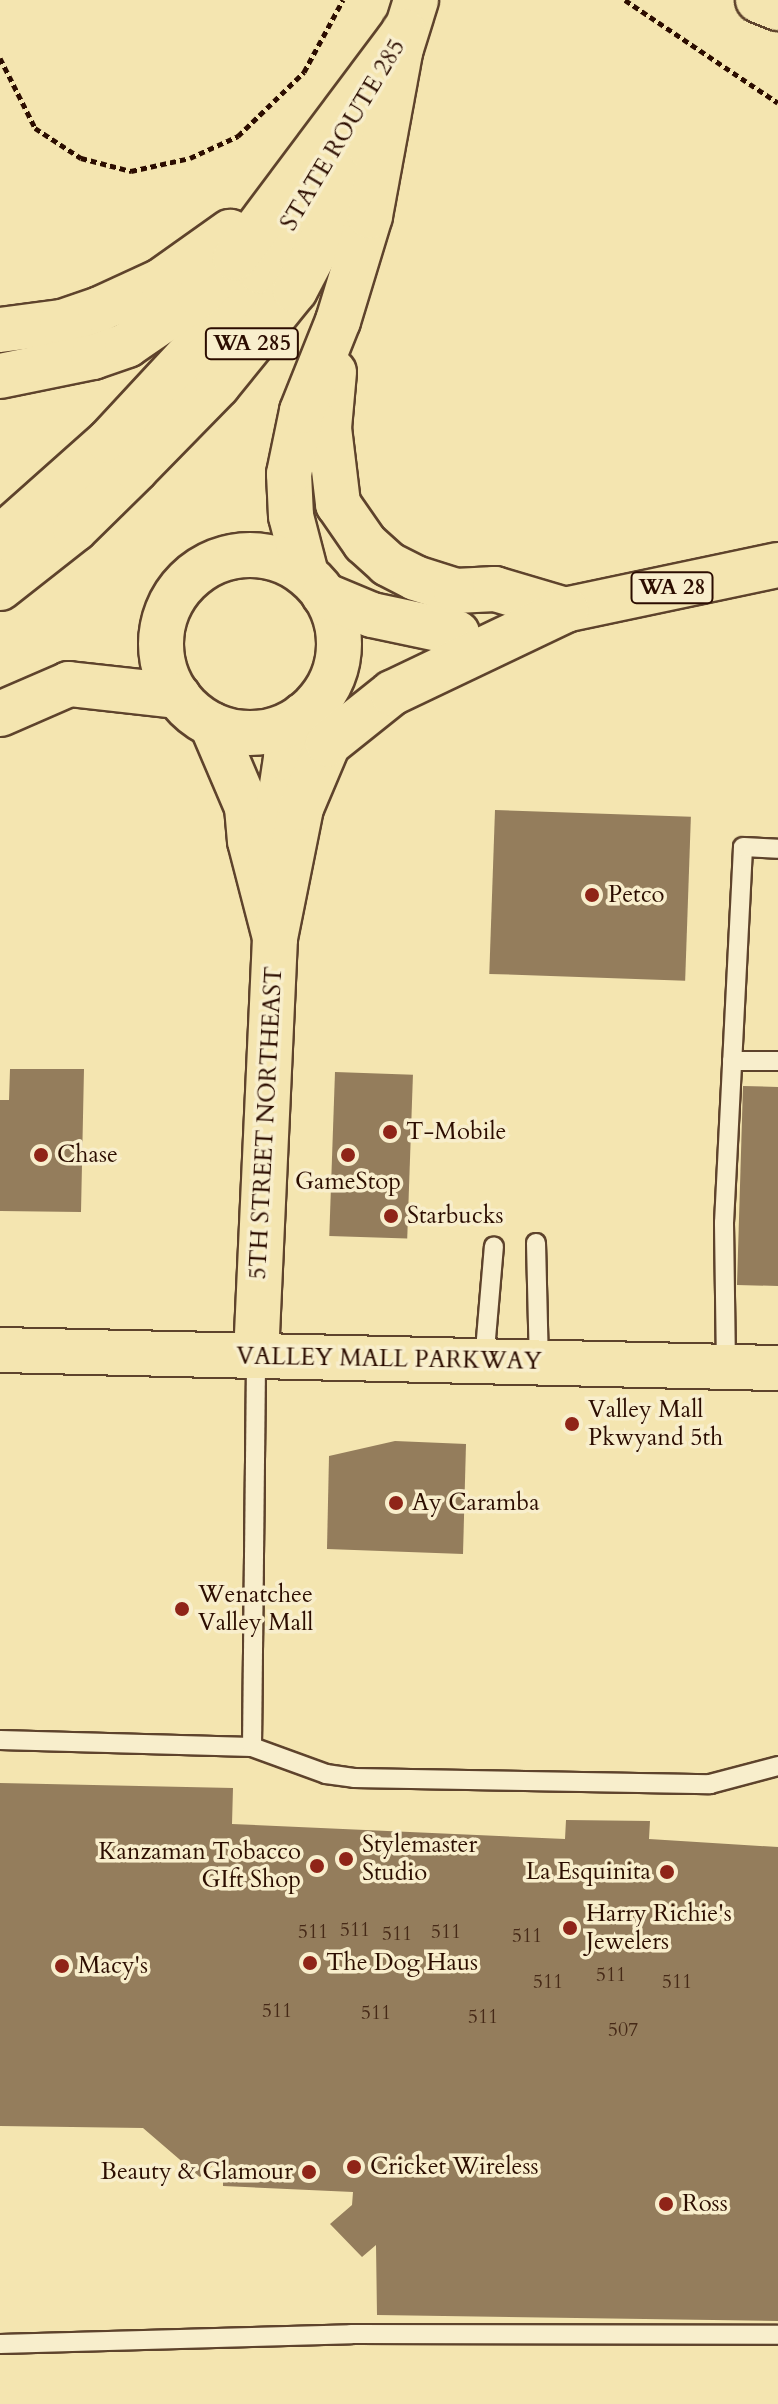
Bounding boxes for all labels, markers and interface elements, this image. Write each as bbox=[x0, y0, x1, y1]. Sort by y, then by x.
street label: STATE ROUTE 285 bbox=[274, 34, 412, 236]
road number: WA 285 bbox=[204, 326, 300, 362]
road number: WA 28 bbox=[630, 570, 714, 606]
place label: Petco bbox=[608, 881, 665, 909]
marker: Petco bbox=[583, 886, 601, 904]
street label: 5TH STREET NORTHEAST bbox=[243, 966, 289, 1280]
place label: T-Mobile bbox=[406, 1118, 507, 1146]
marker: T-Mobile bbox=[381, 1123, 399, 1141]
place label: Chase bbox=[57, 1141, 118, 1169]
marker: Chase bbox=[32, 1146, 50, 1164]
marker: GameStop bbox=[339, 1146, 357, 1164]
place label: GameStop bbox=[295, 1168, 401, 1196]
place label: Starbucks bbox=[407, 1202, 504, 1230]
marker: Starbucks bbox=[382, 1207, 400, 1225]
street label: VALLEY MALL PARKWAY bbox=[236, 1342, 542, 1376]
place label: Valley Mall Pkwyand 5th bbox=[588, 1396, 723, 1452]
marker: Valley Mall Pkwyand 5th bbox=[563, 1415, 581, 1433]
place label: Ay Caramba bbox=[412, 1489, 540, 1517]
marker: Ay Caramba bbox=[387, 1494, 405, 1512]
place label: Wenatchee Valley Mall bbox=[198, 1581, 313, 1637]
marker: Wenatchee Valley Mall bbox=[173, 1600, 191, 1618]
place label: Stylemaster Studio bbox=[362, 1831, 477, 1887]
place label: Kanzaman Tobacco GIft Shop bbox=[99, 1838, 301, 1894]
marker: Stylemaster Studio bbox=[337, 1850, 355, 1868]
marker: Kanzaman Tobacco GIft Shop bbox=[308, 1857, 326, 1875]
place label: La Esquinita bbox=[526, 1858, 651, 1886]
marker: La Esquinita bbox=[658, 1863, 676, 1881]
place label: Harry Richie's Jewelers bbox=[586, 1900, 732, 1956]
house number: 511 bbox=[340, 1917, 370, 1941]
house number: 511 bbox=[298, 1919, 328, 1943]
house number: 511 bbox=[431, 1919, 461, 1943]
marker: Harry Richie's Jewelers bbox=[561, 1919, 579, 1937]
house number: 511 bbox=[382, 1921, 412, 1945]
house number: 511 bbox=[512, 1923, 542, 1947]
place label: The Dog Haus bbox=[326, 1949, 478, 1977]
place label: Macy's bbox=[78, 1952, 148, 1980]
marker: The Dog Haus bbox=[301, 1954, 319, 1972]
marker: Macy's bbox=[53, 1957, 71, 1975]
house number: 511 bbox=[596, 1962, 626, 1986]
house number: 511 bbox=[533, 1969, 563, 1993]
house number: 511 bbox=[662, 1969, 692, 1993]
house number: 511 bbox=[262, 1998, 292, 2022]
house number: 511 bbox=[361, 2000, 391, 2024]
house number: 511 bbox=[468, 2004, 498, 2028]
house number: 507 bbox=[608, 2017, 638, 2041]
place label: Cricket Wireless bbox=[370, 2153, 539, 2181]
place label: Beauty & Glamour bbox=[101, 2158, 293, 2186]
marker: Cricket Wireless bbox=[345, 2158, 363, 2176]
marker: Beauty & Glamour bbox=[300, 2163, 318, 2181]
place label: Ross bbox=[682, 2190, 728, 2218]
marker: Ross bbox=[657, 2195, 675, 2213]

